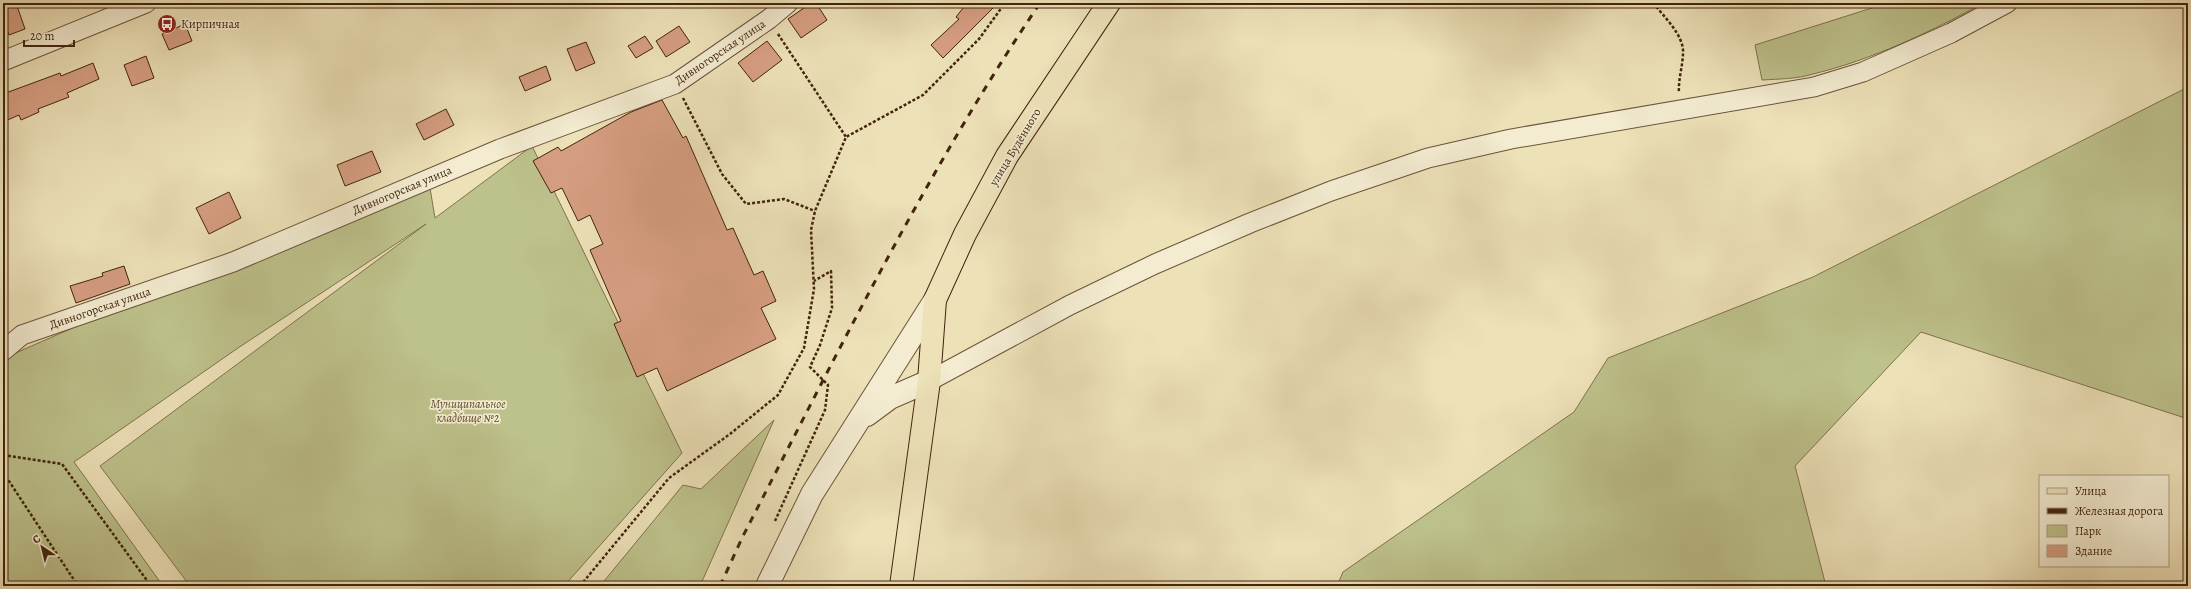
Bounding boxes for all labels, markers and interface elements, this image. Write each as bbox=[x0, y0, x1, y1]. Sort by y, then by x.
bus stop icon: Кирпичная bbox=[156, 13, 178, 35]
street label: Дивногорская улица bbox=[671, 15, 769, 88]
place label: Кирпичная bbox=[181, 16, 240, 32]
scale bar bbox=[24, 22, 74, 48]
text: 20 m bbox=[30, 28, 54, 44]
street label: улица Будённого bbox=[985, 105, 1045, 190]
street label: Дивногорская улица bbox=[350, 162, 455, 218]
street label: Дивногорская улица bbox=[47, 283, 153, 333]
park label: Муниципальное кладбище №2 bbox=[430, 396, 506, 426]
legend bbox=[2039, 475, 2169, 567]
text: Улица bbox=[2075, 483, 2107, 499]
text: Железная дорога bbox=[2075, 503, 2164, 519]
text: Парк bbox=[2075, 523, 2101, 539]
north arrow bbox=[22, 527, 62, 567]
text: С bbox=[29, 531, 44, 547]
text: Здание bbox=[2075, 543, 2112, 559]

